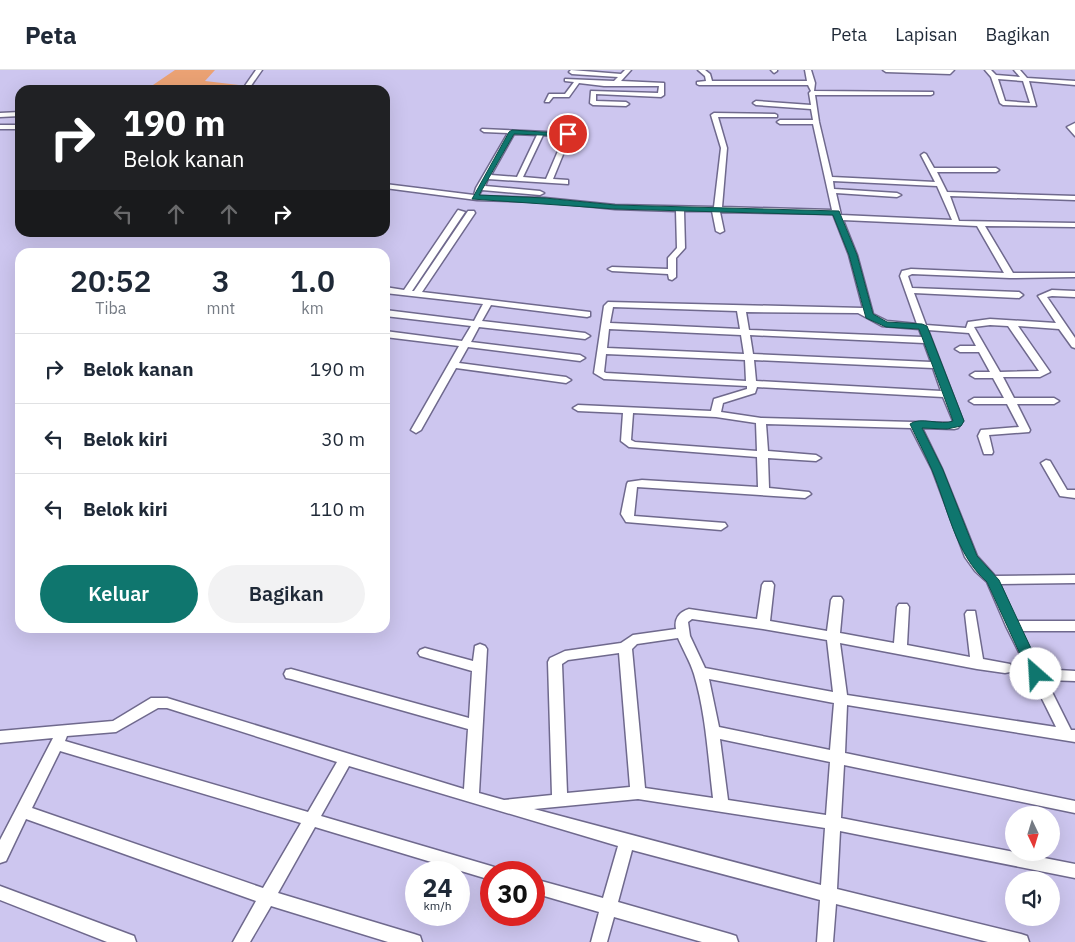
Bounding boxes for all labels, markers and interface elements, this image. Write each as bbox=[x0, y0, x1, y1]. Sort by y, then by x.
text: Peta bbox=[25, 19, 77, 51]
text: Peta bbox=[831, 23, 867, 46]
text: Lapisan bbox=[895, 23, 957, 46]
text: Bagikan bbox=[985, 23, 1050, 46]
text: 190 m bbox=[123, 100, 226, 146]
icon: right bbox=[40, 105, 105, 170]
pin bbox=[547, 113, 589, 155]
icon: arrive bbox=[554, 120, 582, 148]
text: Belok kanan bbox=[123, 144, 245, 173]
icon: left bbox=[109, 200, 137, 228]
icon: ahead bbox=[162, 200, 190, 228]
icon: ahead bbox=[215, 200, 243, 228]
icon: right bbox=[268, 200, 296, 228]
text: 20:52 bbox=[70, 261, 152, 300]
text: 3 bbox=[212, 261, 230, 300]
text: 1.0 bbox=[290, 261, 335, 300]
text: Tiba bbox=[95, 298, 126, 318]
text: mnt bbox=[206, 298, 235, 318]
text: km bbox=[301, 298, 324, 318]
icon: right bbox=[40, 355, 68, 383]
text: Belok kanan bbox=[83, 357, 194, 381]
text: 190 m bbox=[310, 357, 365, 381]
icon: left bbox=[40, 425, 68, 453]
text: Belok kiri bbox=[83, 427, 168, 451]
text: 30 m bbox=[321, 427, 365, 451]
icon: left bbox=[40, 495, 68, 523]
text: Belok kiri bbox=[83, 497, 168, 521]
text: 110 m bbox=[310, 497, 365, 521]
button: Keluar bbox=[40, 565, 198, 623]
button: Bagikan bbox=[208, 565, 365, 623]
position arrow bbox=[1009, 647, 1061, 699]
north arrow bbox=[1005, 806, 1060, 861]
map controls bbox=[1005, 806, 1060, 926]
speed limit sign: 30 bbox=[480, 861, 545, 926]
text: 24 bbox=[422, 871, 453, 904]
button: sound bbox=[1005, 871, 1060, 926]
text: km/h bbox=[423, 898, 452, 913]

